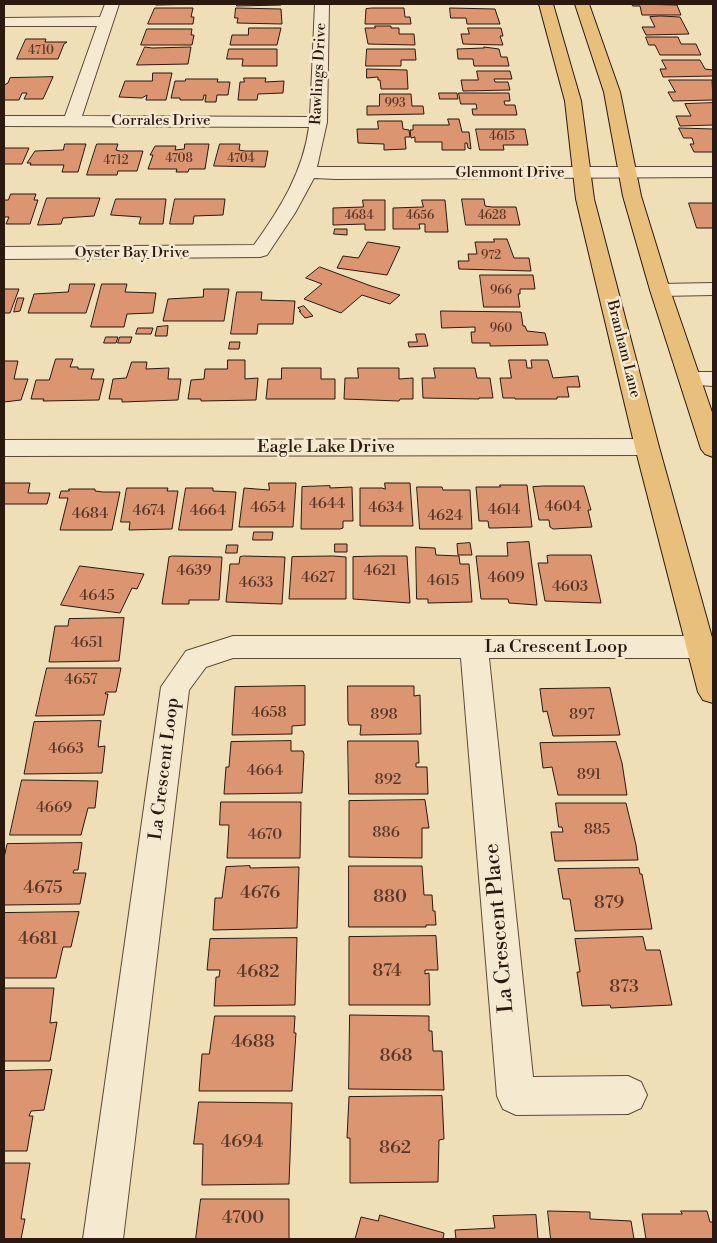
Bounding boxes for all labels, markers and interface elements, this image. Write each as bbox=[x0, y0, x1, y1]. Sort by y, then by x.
street label: Rawlings Drive bbox=[307, 22, 331, 126]
house number: 4710 bbox=[28, 44, 54, 58]
house number: 993 bbox=[384, 97, 406, 111]
street label: Corrales Drive bbox=[111, 112, 211, 130]
house number: 4615 bbox=[489, 130, 515, 144]
house number: 4708 bbox=[165, 152, 193, 166]
house number: 4704 bbox=[227, 152, 255, 166]
house number: 4712 bbox=[103, 154, 129, 168]
street label: Glenmont Drive bbox=[455, 164, 565, 182]
house number: 4684 bbox=[344, 209, 374, 223]
house number: 4656 bbox=[406, 209, 434, 223]
house number: 4628 bbox=[478, 209, 506, 223]
street label: Oyster Bay Drive bbox=[75, 244, 189, 262]
house number: 972 bbox=[481, 249, 501, 263]
house number: 966 bbox=[490, 284, 512, 298]
street label: Branham Lane bbox=[602, 298, 644, 400]
house number: 960 bbox=[490, 322, 512, 336]
street label: Eagle Lake Drive bbox=[257, 437, 395, 459]
house number: 4644 bbox=[309, 495, 345, 513]
house number: 4604 bbox=[545, 498, 581, 516]
house number: 4654 bbox=[250, 499, 286, 517]
house number: 4634 bbox=[368, 499, 404, 517]
house number: 4614 bbox=[488, 501, 520, 519]
house number: 4674 bbox=[133, 502, 165, 520]
house number: 4664 bbox=[190, 502, 226, 520]
house number: 4684 bbox=[72, 505, 108, 523]
house number: 4624 bbox=[427, 507, 463, 525]
house number: 4639 bbox=[176, 562, 212, 580]
house number: 4621 bbox=[363, 562, 397, 580]
house number: 4627 bbox=[301, 569, 335, 587]
house number: 4609 bbox=[487, 569, 525, 587]
house number: 4615 bbox=[427, 572, 459, 590]
house number: 4633 bbox=[239, 574, 273, 592]
house number: 4603 bbox=[552, 578, 588, 596]
house number: 4645 bbox=[79, 587, 115, 605]
house number: 4651 bbox=[71, 634, 103, 652]
street label: La Crescent Loop bbox=[484, 637, 628, 659]
house number: 4657 bbox=[64, 671, 98, 689]
street label: La Crescent Loop bbox=[146, 697, 184, 841]
house number: 4658 bbox=[251, 704, 287, 722]
house number: 898 bbox=[370, 706, 398, 724]
house number: 897 bbox=[569, 706, 595, 724]
house number: 4663 bbox=[48, 740, 84, 758]
house number: 4664 bbox=[247, 762, 283, 780]
house number: 891 bbox=[577, 766, 601, 784]
house number: 892 bbox=[375, 771, 401, 789]
house number: 4669 bbox=[36, 799, 72, 817]
house number: 885 bbox=[584, 821, 610, 839]
house number: 886 bbox=[372, 824, 400, 842]
house number: 4670 bbox=[248, 826, 282, 844]
street label: La Crescent Place bbox=[480, 842, 520, 1014]
house number: 4675 bbox=[23, 878, 63, 900]
house number: 4676 bbox=[240, 883, 280, 905]
house number: 880 bbox=[373, 887, 407, 909]
house number: 879 bbox=[594, 893, 624, 915]
house number: 4681 bbox=[18, 929, 58, 951]
house number: 874 bbox=[372, 961, 402, 983]
house number: 4682 bbox=[237, 962, 279, 984]
house number: 873 bbox=[609, 977, 639, 999]
house number: 4688 bbox=[231, 1032, 275, 1054]
house number: 868 bbox=[380, 1046, 412, 1068]
house number: 4694 bbox=[220, 1132, 264, 1154]
house number: 862 bbox=[379, 1138, 411, 1160]
house number: 4700 bbox=[222, 1208, 264, 1230]

